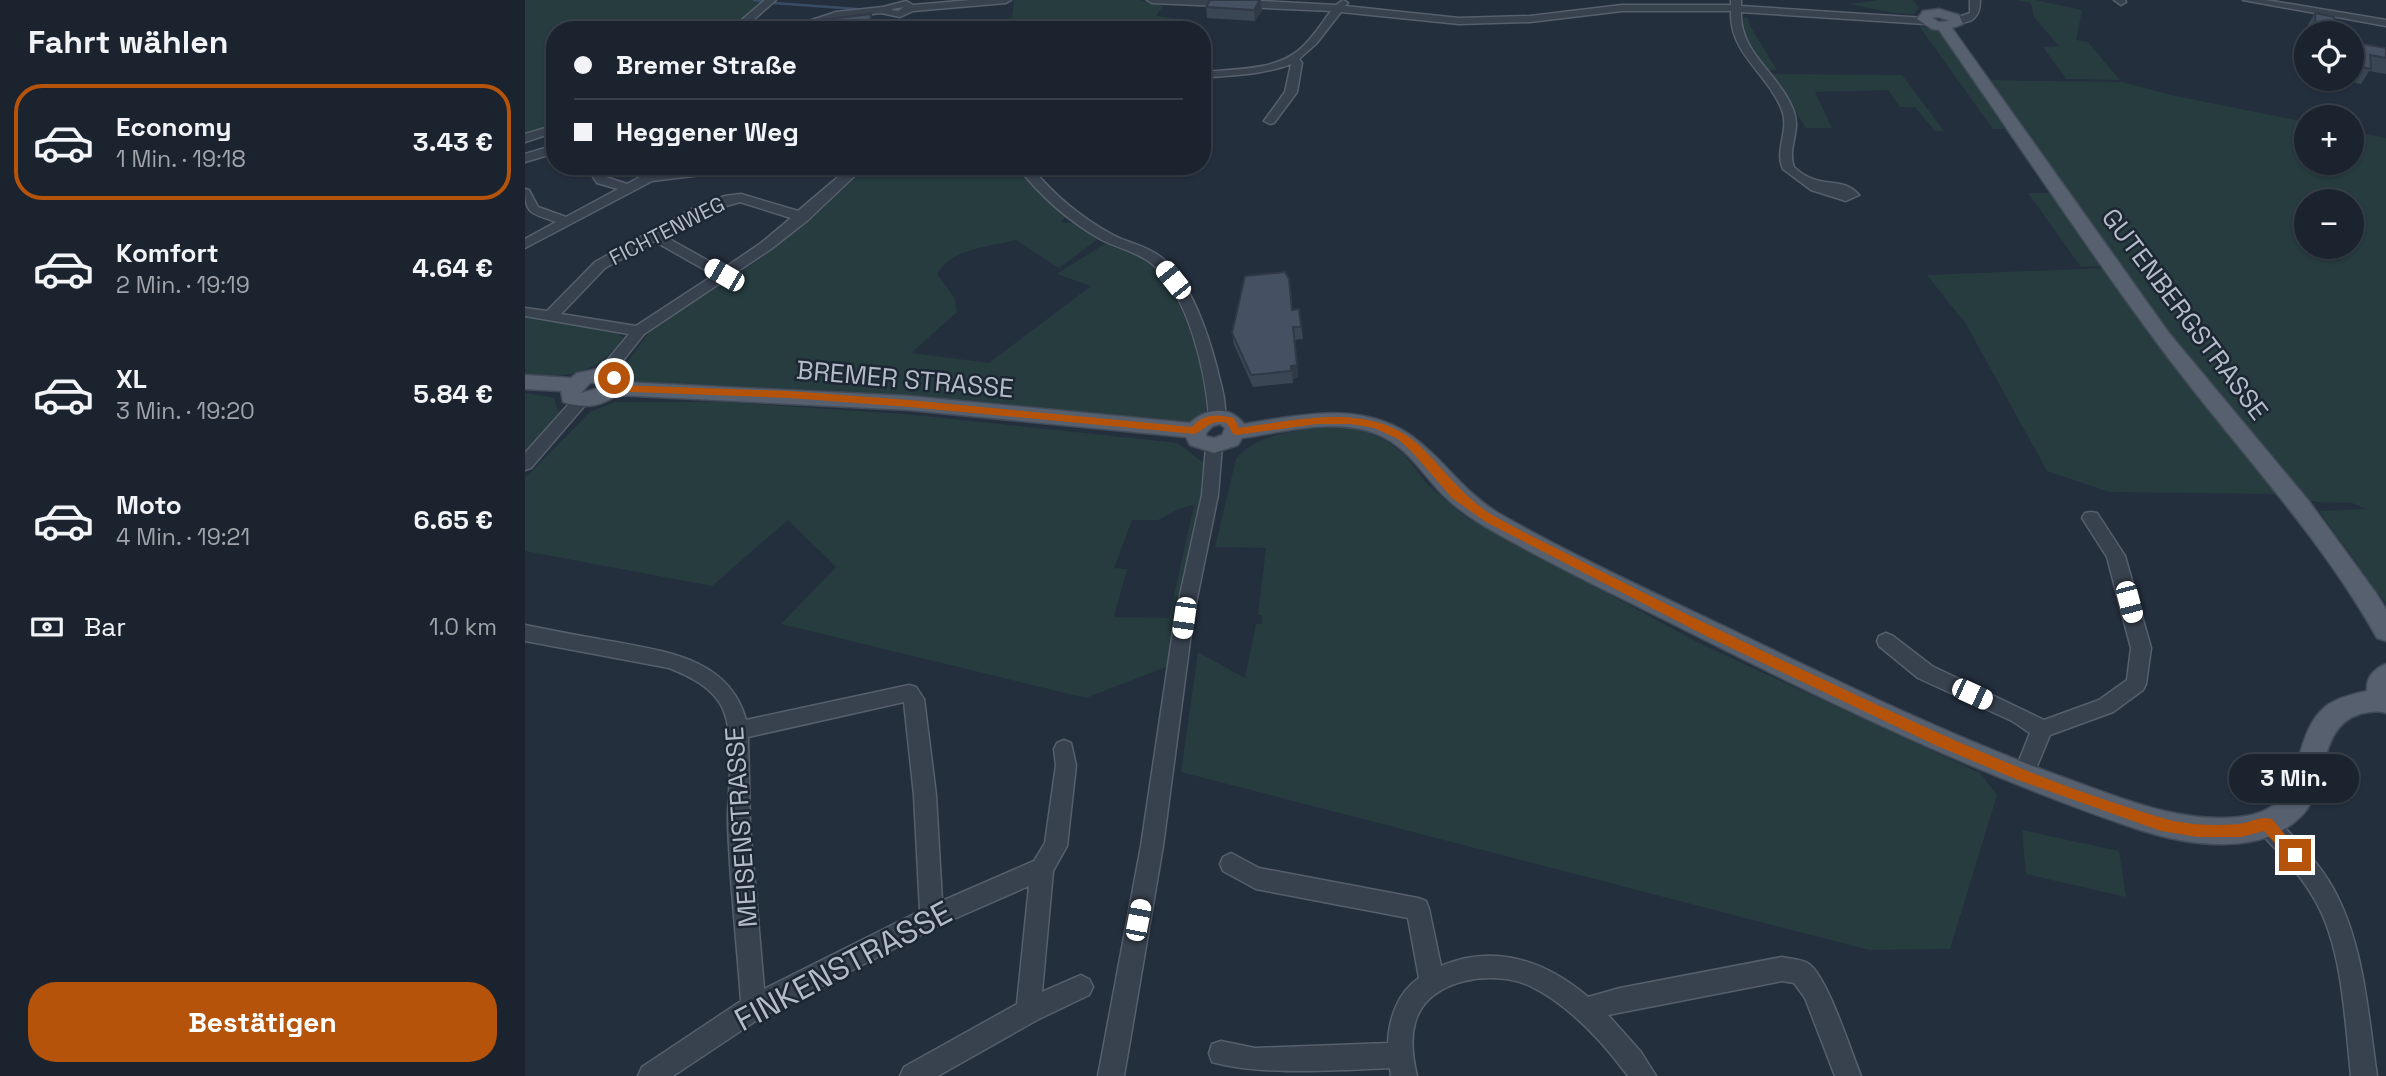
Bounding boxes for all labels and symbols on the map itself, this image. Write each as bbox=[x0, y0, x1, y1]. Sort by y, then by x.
street label: FICHTENWEG bbox=[605, 190, 729, 271]
street label: GUTENBERGSTRASSE bbox=[2094, 201, 2276, 427]
car bbox=[701, 255, 748, 295]
car bbox=[1152, 257, 1195, 303]
street label: BREMER STRASSE bbox=[795, 353, 1015, 405]
route start bbox=[598, 362, 630, 394]
car bbox=[2114, 579, 2145, 625]
car bbox=[1171, 596, 1198, 640]
car bbox=[1949, 676, 1996, 712]
street label: MEISENSTRASSE bbox=[717, 726, 765, 928]
callout: 3 Min. bbox=[2230, 754, 2360, 802]
route end bbox=[2279, 839, 2311, 871]
street label: FINKENSTRASSE bbox=[728, 892, 958, 1040]
car bbox=[1124, 897, 1153, 943]

